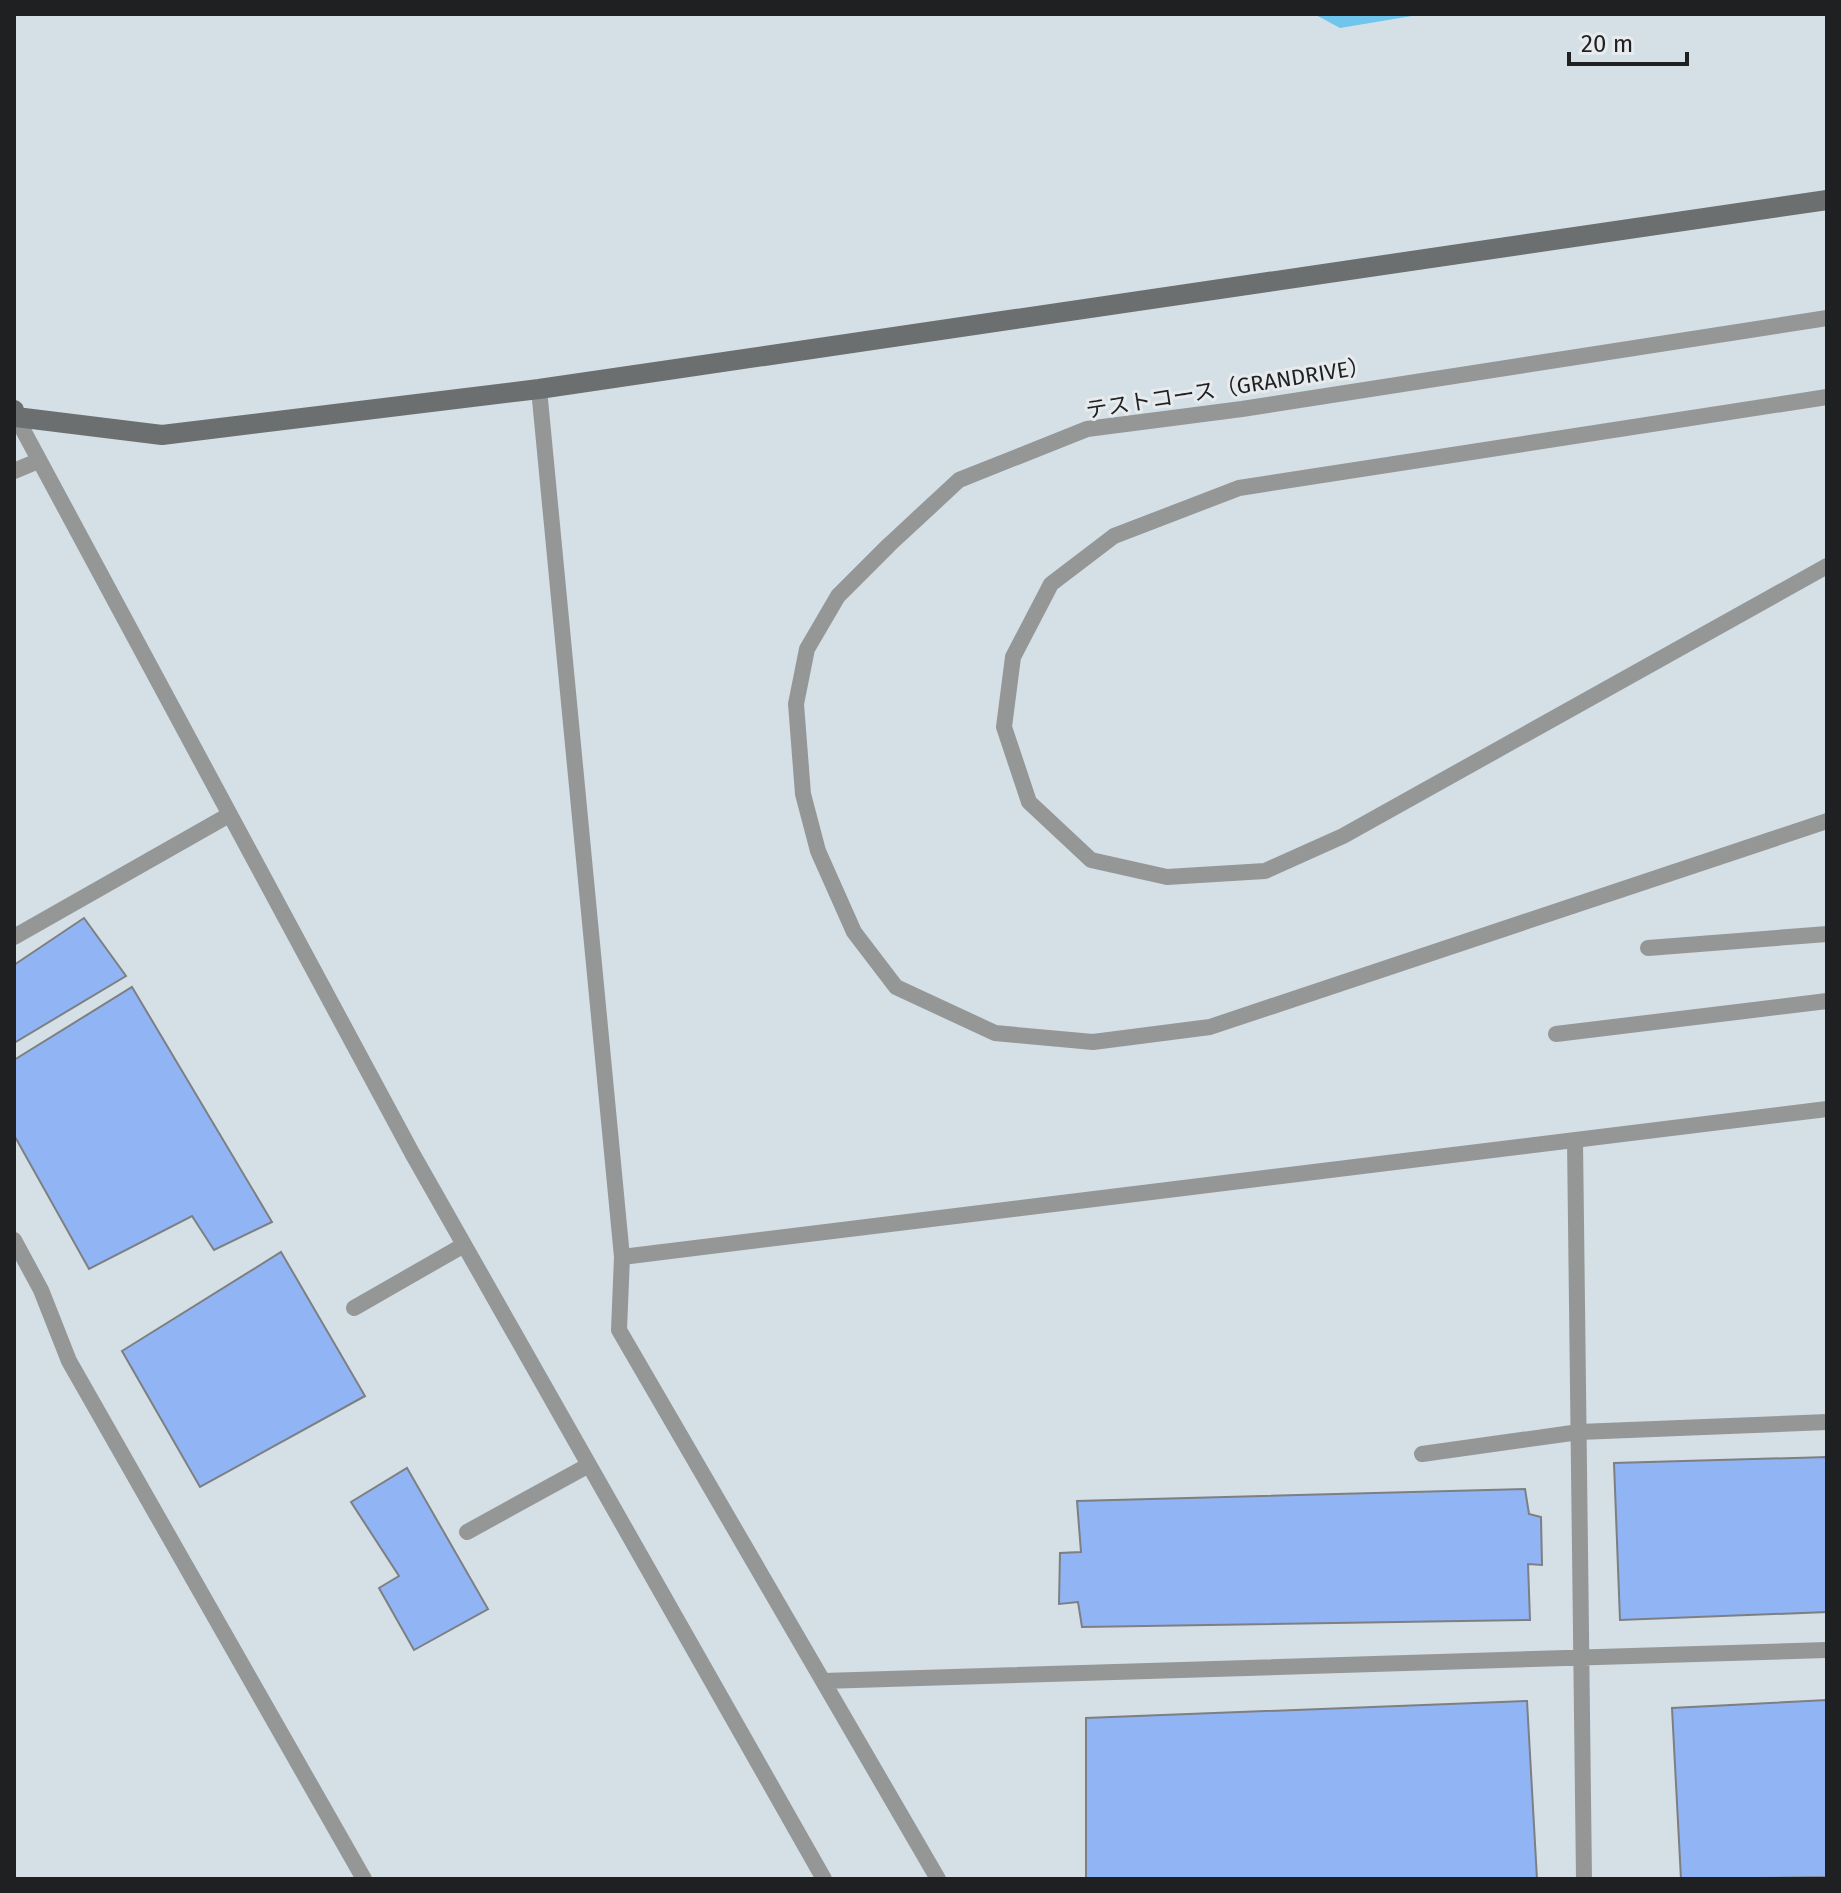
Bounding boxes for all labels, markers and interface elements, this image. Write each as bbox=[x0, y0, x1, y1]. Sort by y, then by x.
scale bar bbox=[1569, 16, 1687, 66]
text: 20 m bbox=[1581, 30, 1633, 58]
street label: テストコース（GRANDRIVE） bbox=[1084, 352, 1372, 424]

